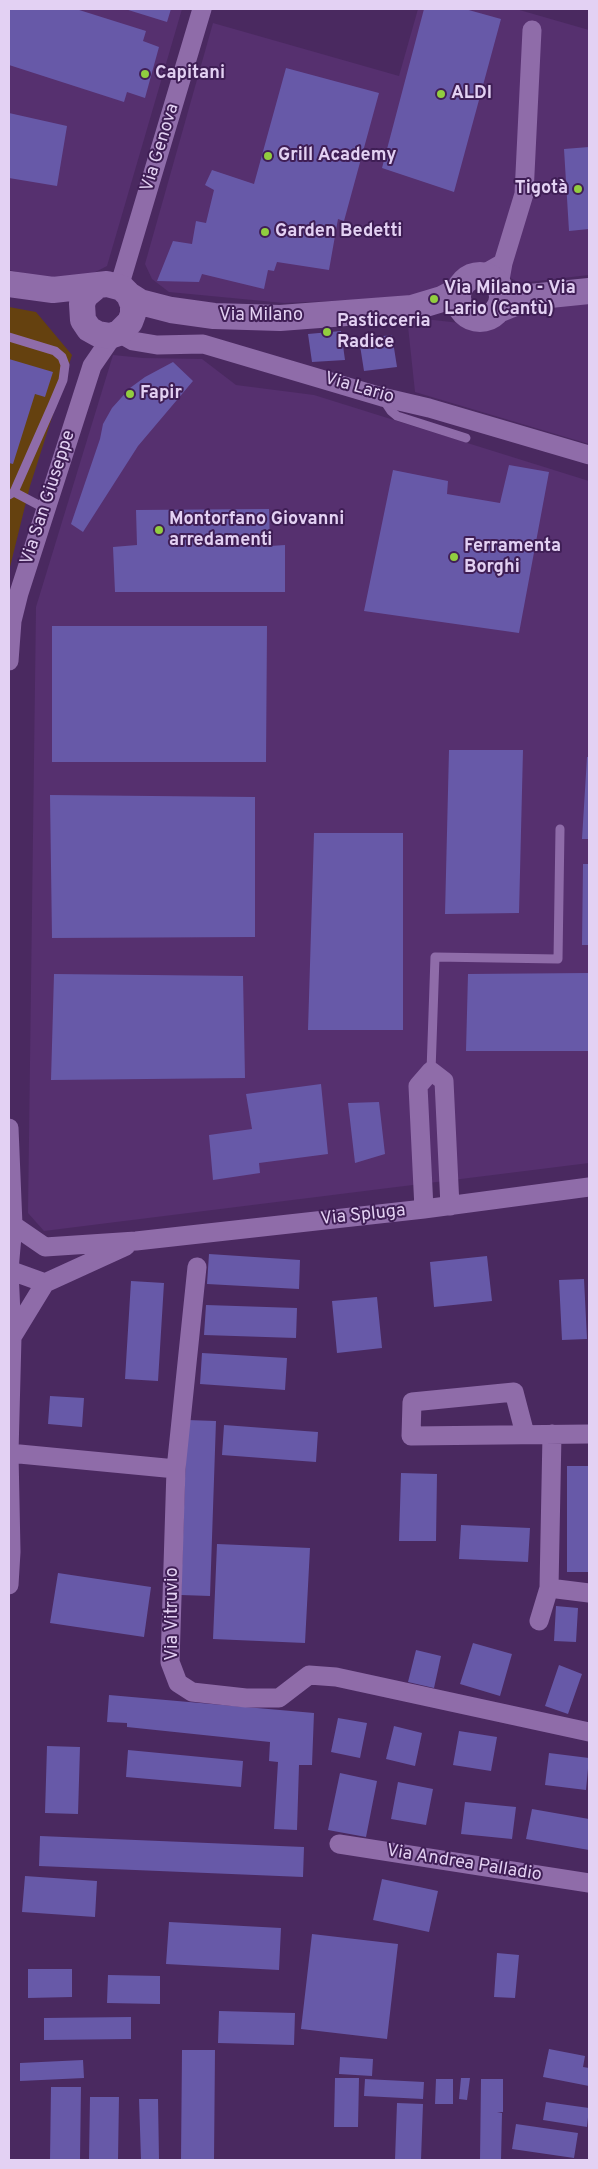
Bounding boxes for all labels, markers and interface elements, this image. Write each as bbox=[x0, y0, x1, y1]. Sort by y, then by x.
place label: Capitani bbox=[155, 63, 225, 85]
marker: Capitani bbox=[139, 68, 151, 80]
place label: ALDI bbox=[451, 83, 492, 105]
marker: ALDI bbox=[435, 88, 447, 100]
street label: Via Genova bbox=[137, 101, 185, 195]
place label: Grill Academy bbox=[278, 145, 397, 167]
marker: Grill Academy bbox=[262, 150, 274, 162]
place label: Tigotà bbox=[515, 178, 568, 200]
marker: Tigotà bbox=[572, 183, 584, 195]
place label: Garden Bedetti bbox=[275, 221, 402, 243]
marker: Garden Bedetti bbox=[259, 226, 271, 238]
place label: Via Milano - Via Lario (Cantù) bbox=[444, 278, 576, 320]
marker: Via Milano - Via Lario (Cantù) bbox=[428, 293, 440, 305]
street label: Via Milano bbox=[219, 305, 303, 327]
place label: Pasticceria Radice bbox=[337, 311, 431, 354]
marker: Pasticceria Radice bbox=[321, 326, 333, 338]
street label: Via Lario bbox=[322, 369, 396, 409]
place label: Fapir bbox=[140, 383, 182, 405]
marker: Fapir bbox=[124, 388, 136, 400]
street label: Via San Giuseppe bbox=[17, 428, 81, 568]
place label: Montorfano Giovanni arredamenti bbox=[169, 509, 344, 552]
marker: Montorfano Giovanni arredamenti bbox=[153, 524, 165, 536]
place label: Ferramenta Borghi bbox=[464, 536, 561, 578]
marker: Ferramenta Borghi bbox=[448, 551, 460, 563]
street label: Via Spluga bbox=[319, 1201, 407, 1231]
street label: Via Vitruvio bbox=[162, 1567, 184, 1661]
street label: Via Andrea Palladio bbox=[385, 1841, 543, 1887]

